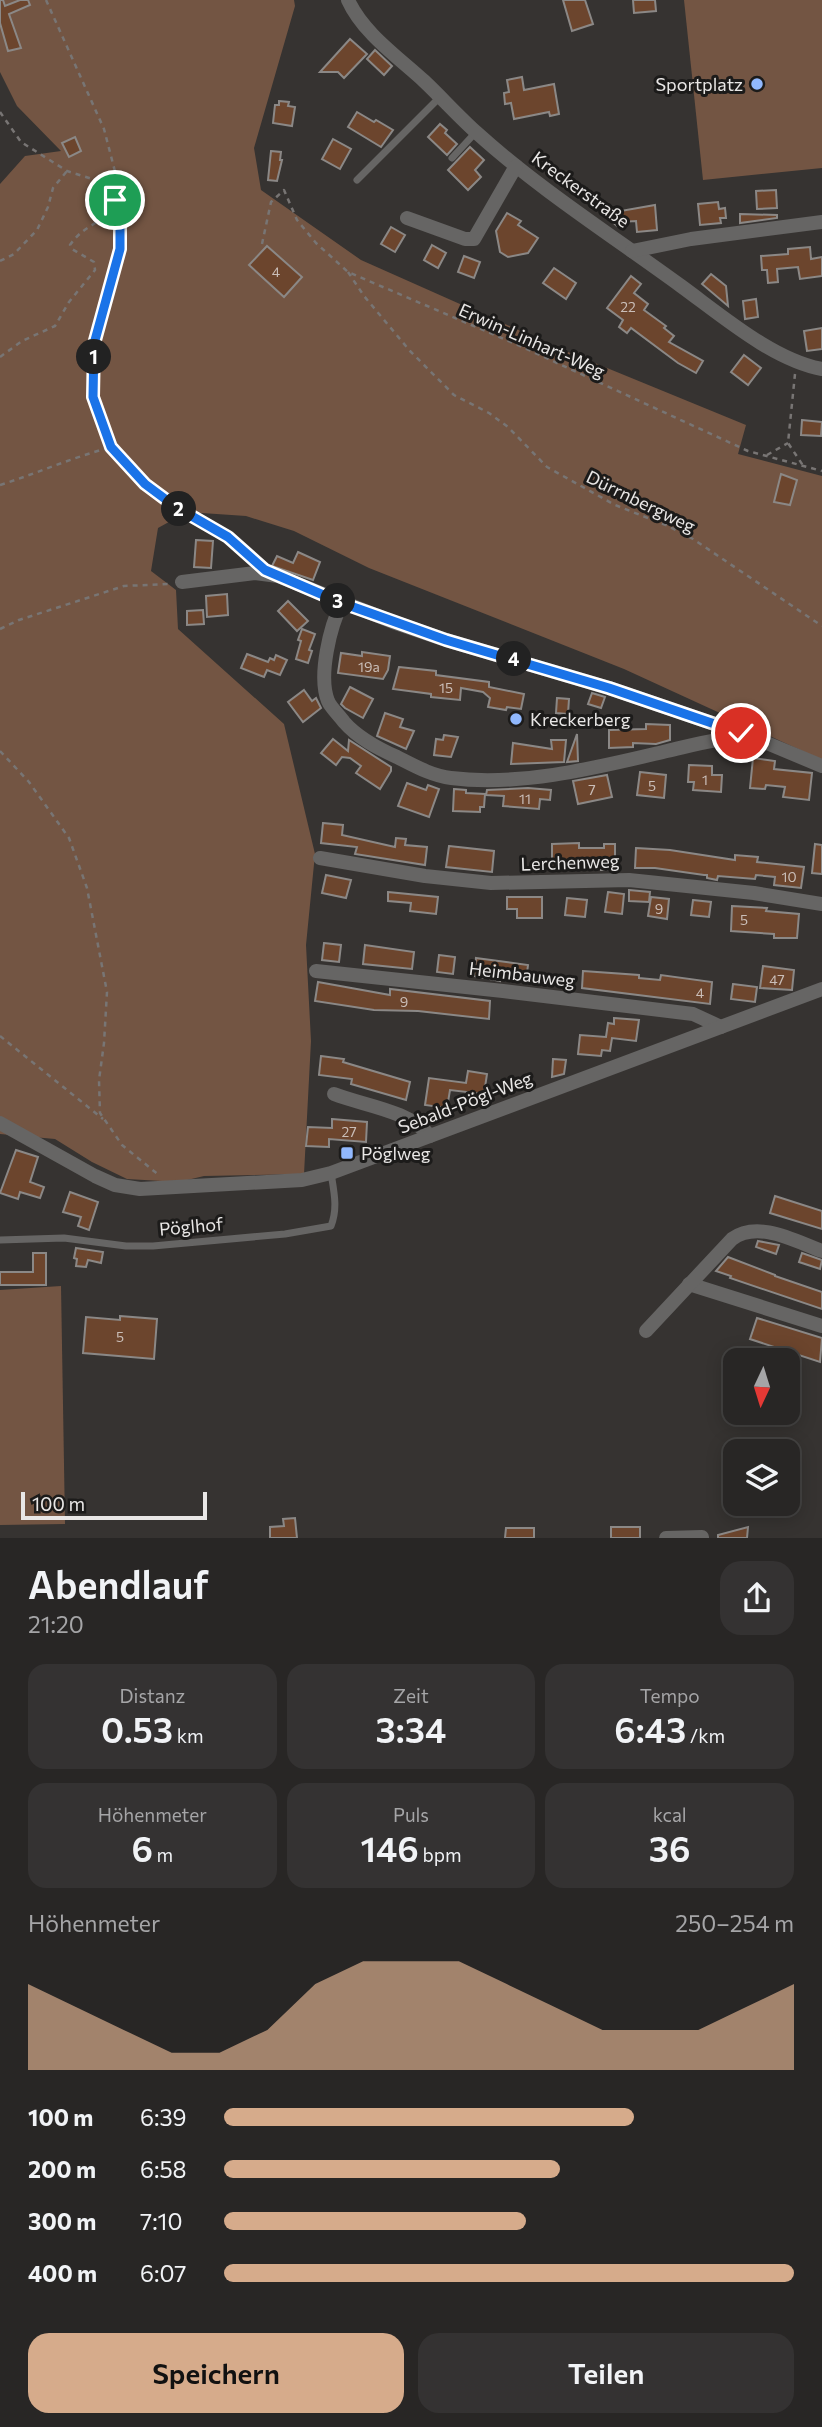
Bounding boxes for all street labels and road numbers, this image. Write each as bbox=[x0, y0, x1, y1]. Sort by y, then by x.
street label: Kreckerstraße bbox=[528, 146, 634, 232]
street label: Erwin-Linhart-Weg bbox=[456, 298, 609, 382]
street label: Dürrnbergweg bbox=[583, 465, 699, 537]
street label: Lerchenweg bbox=[520, 849, 620, 875]
street label: Heimbauweg bbox=[468, 957, 577, 991]
street label: Sebald-Pögl-Weg bbox=[395, 1066, 535, 1138]
street label: Pöglhof bbox=[158, 1212, 225, 1240]

